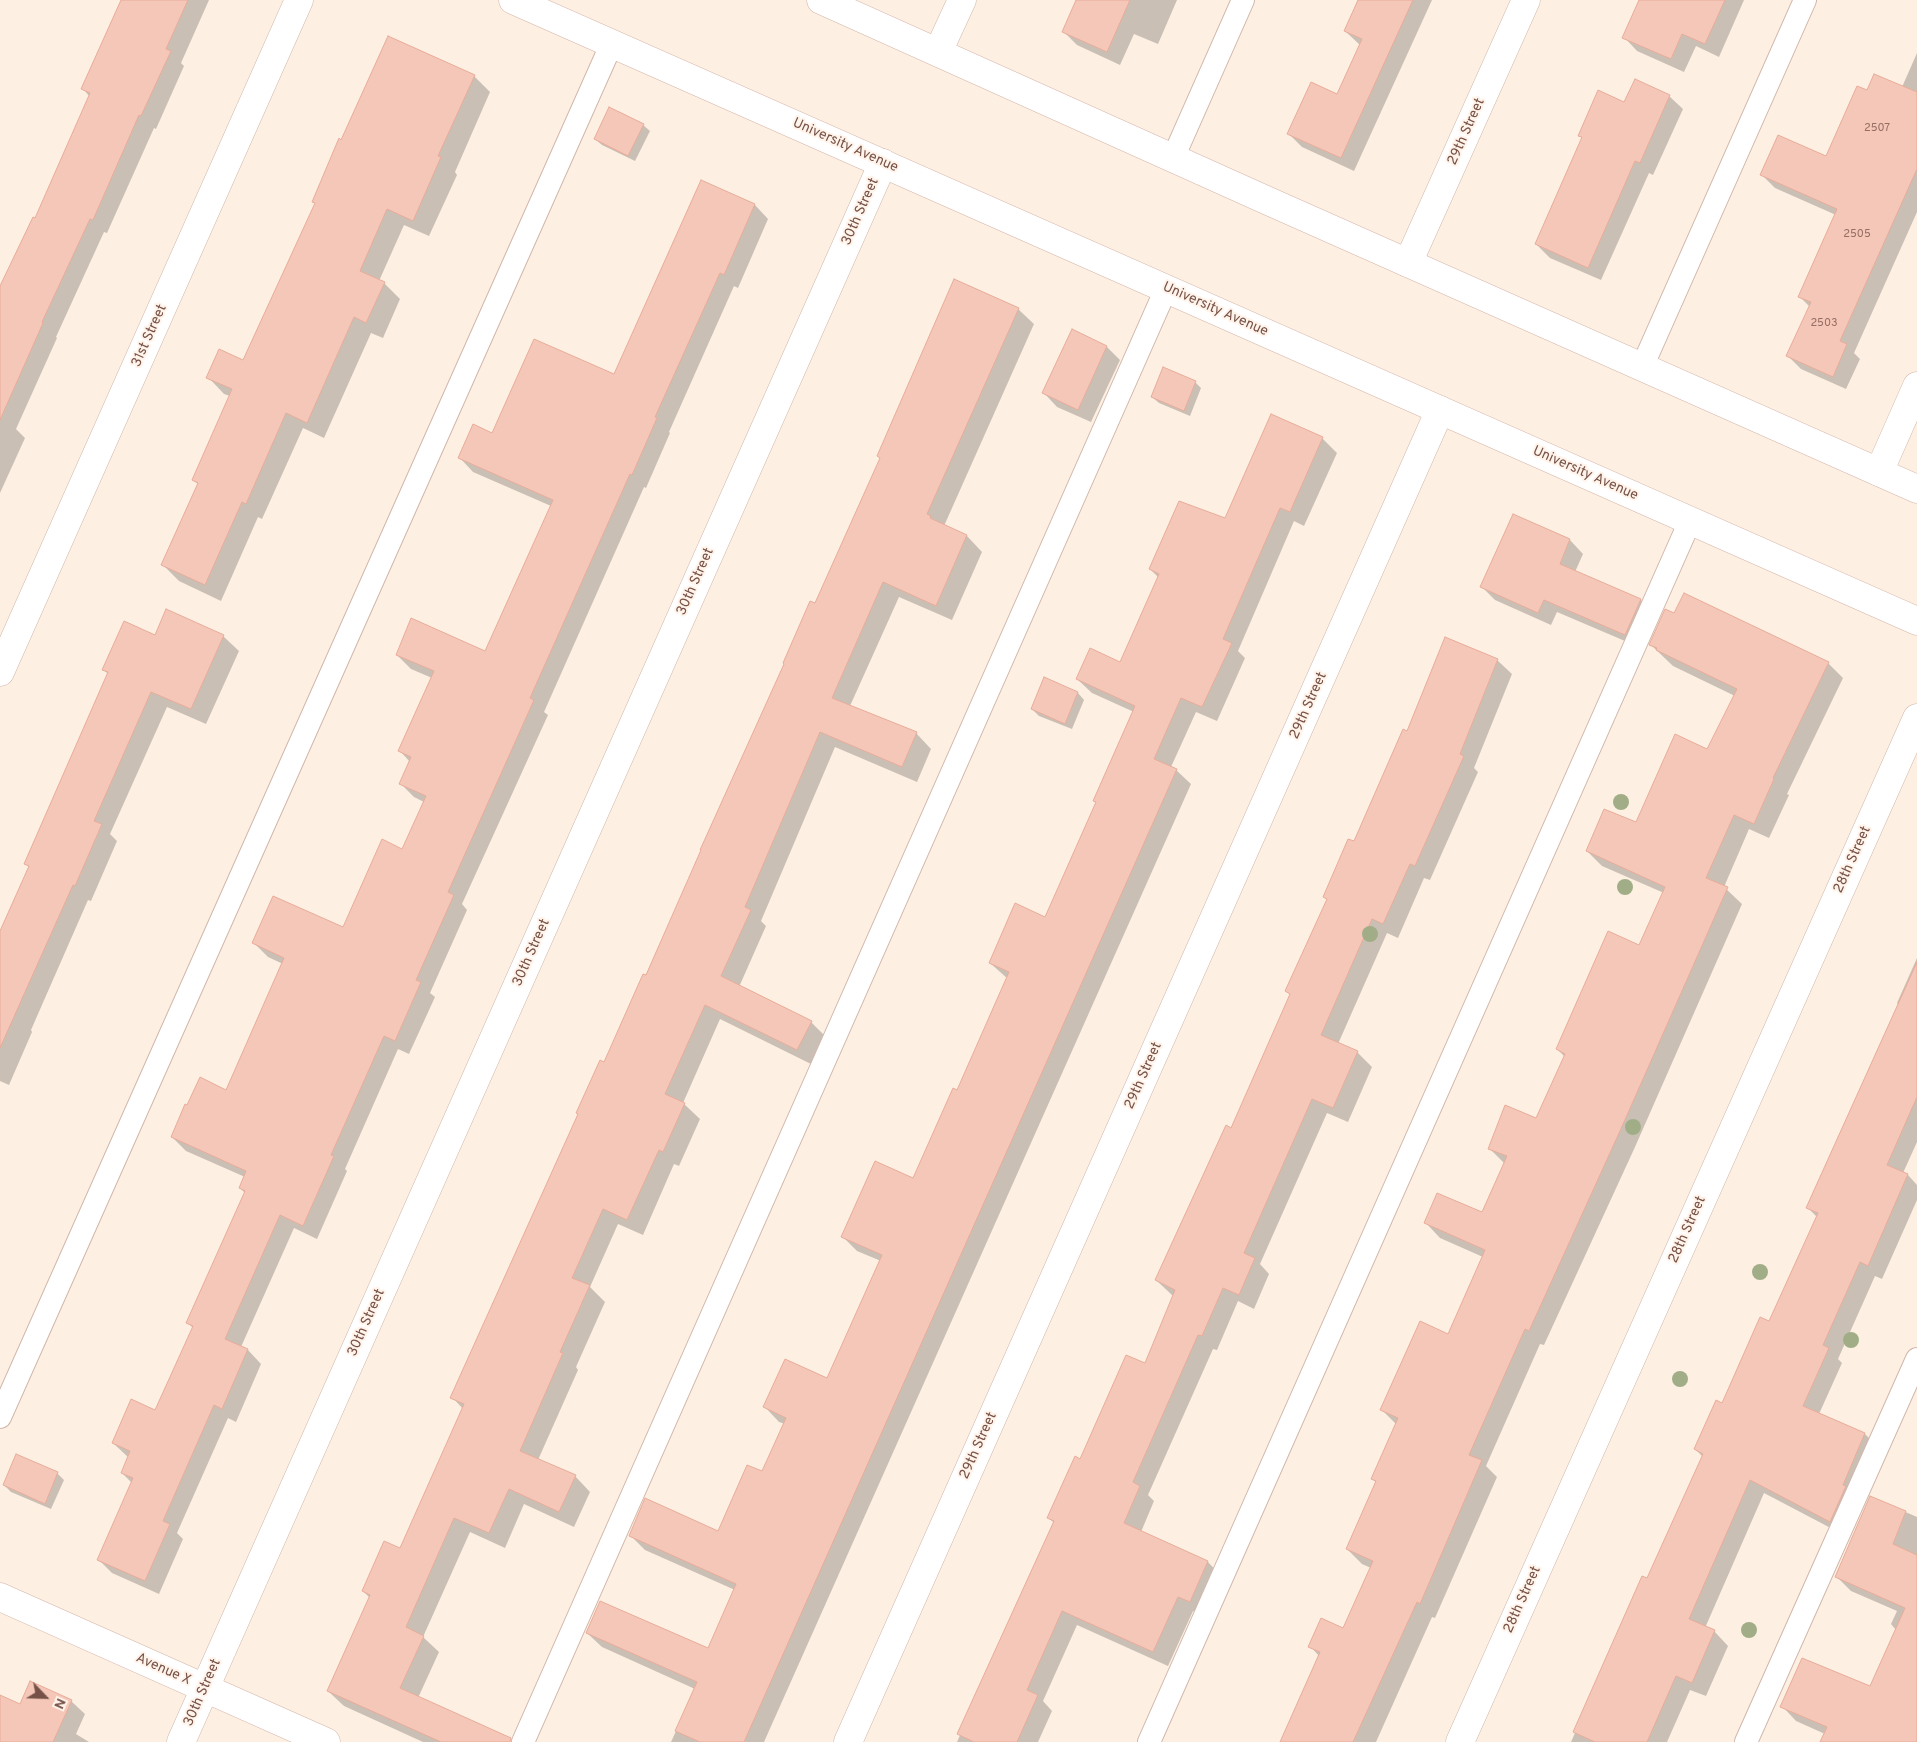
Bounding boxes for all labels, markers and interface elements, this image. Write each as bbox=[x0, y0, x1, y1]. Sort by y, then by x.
street label: 29th Street bbox=[1445, 96, 1489, 168]
street label: University Avenue bbox=[790, 115, 900, 177]
house number: 2507 bbox=[1864, 122, 1890, 136]
street label: 30th Street bbox=[839, 176, 883, 248]
house number: 2505 bbox=[1843, 228, 1871, 242]
street label: University Avenue bbox=[1160, 279, 1270, 341]
street label: 31st Street bbox=[129, 302, 171, 370]
house number: 2503 bbox=[1810, 317, 1838, 331]
street label: University Avenue bbox=[1530, 443, 1640, 505]
street label: 30th Street bbox=[674, 546, 718, 618]
street label: 29th Street bbox=[1287, 670, 1331, 742]
street label: 28th Street bbox=[1831, 824, 1875, 896]
street label: 30th Street bbox=[510, 917, 554, 989]
street label: 29th Street bbox=[1122, 1040, 1166, 1112]
street label: 28th Street bbox=[1666, 1194, 1710, 1266]
street label: 30th Street bbox=[345, 1287, 389, 1359]
street label: 29th Street bbox=[957, 1410, 1001, 1482]
street label: 28th Street bbox=[1501, 1564, 1545, 1636]
street label: Avenue X bbox=[133, 1650, 193, 1690]
street label: 30th Street bbox=[181, 1657, 225, 1729]
north arrow bbox=[20, 1672, 70, 1722]
text: N bbox=[49, 1695, 69, 1711]

